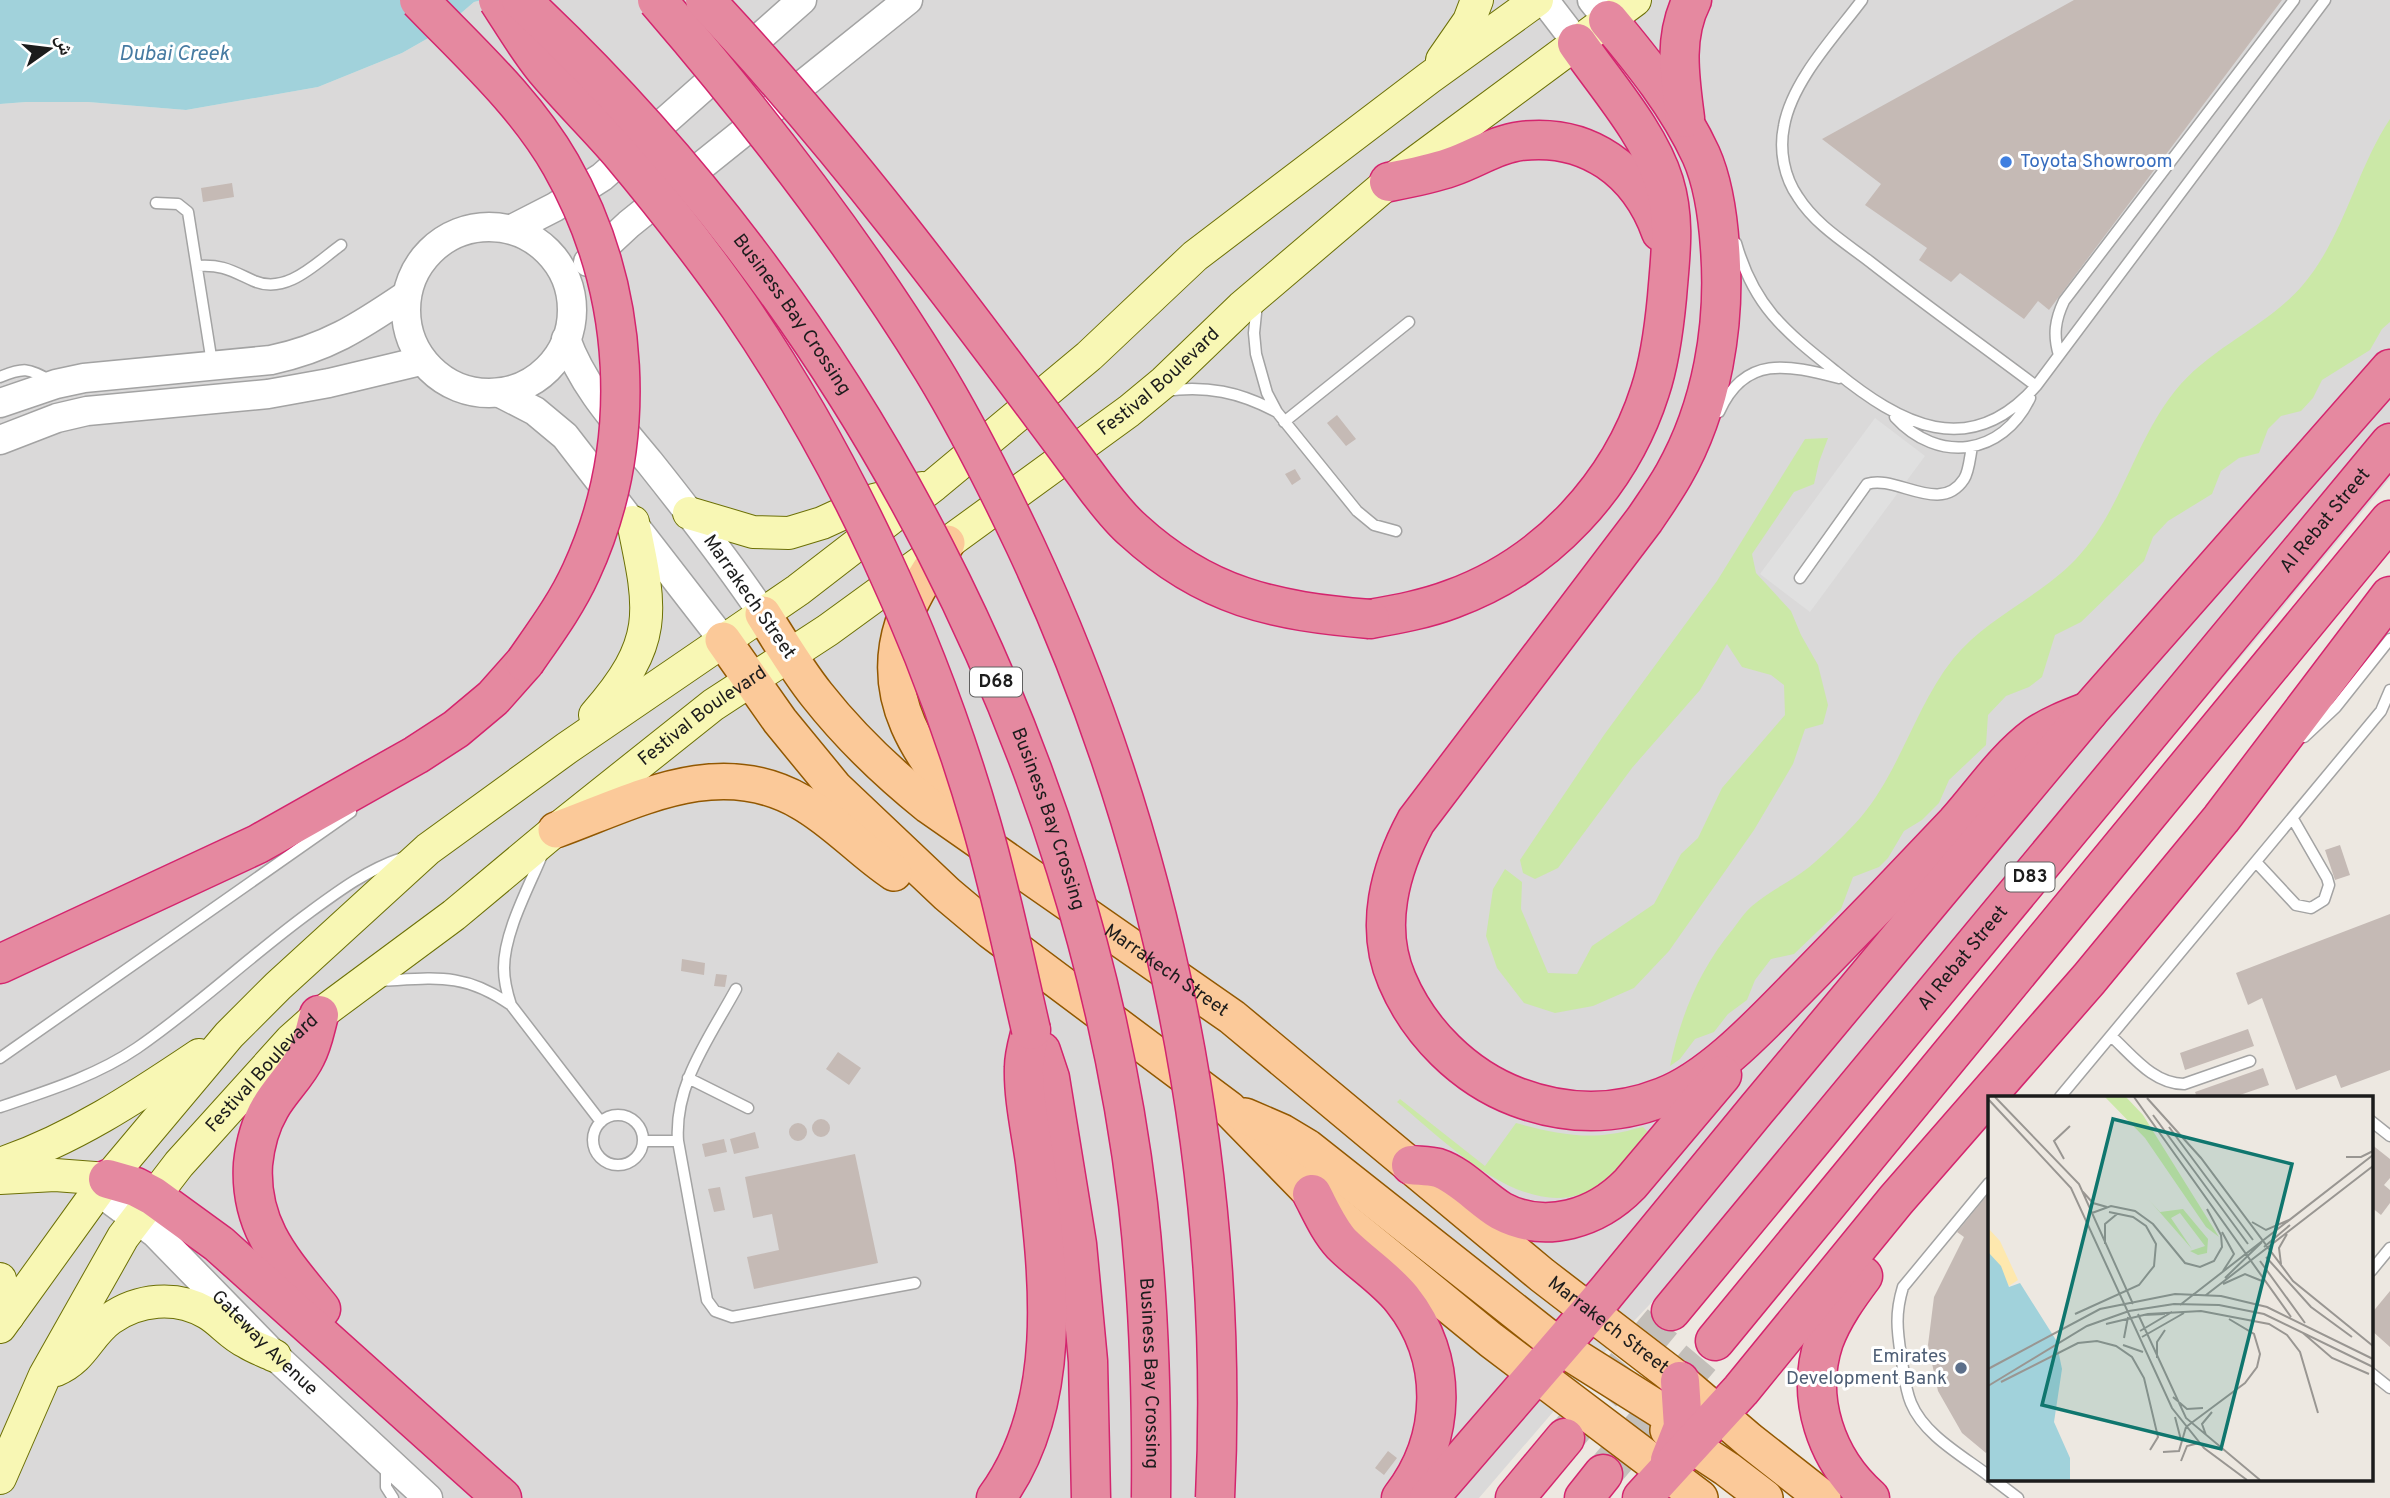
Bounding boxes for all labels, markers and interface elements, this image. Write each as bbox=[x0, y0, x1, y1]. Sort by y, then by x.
north arrow bbox=[14, 14, 84, 84]
text: ش bbox=[49, 33, 78, 58]
water label: Dubai Creek bbox=[119, 41, 230, 68]
place label: Toyota Showroom bbox=[2020, 150, 2172, 174]
marker: Toyota Showroom bbox=[1998, 154, 2014, 170]
street label: Business Bay Crossing bbox=[727, 229, 856, 400]
street label: Festival Boulevard bbox=[1093, 323, 1225, 442]
street label: Al Rebat Street bbox=[2275, 463, 2376, 578]
street label: Marrakech Street bbox=[697, 530, 801, 664]
street label: Festival Boulevard bbox=[633, 661, 772, 772]
road number: D68 bbox=[970, 668, 1022, 696]
street label: Business Bay Crossing bbox=[1005, 724, 1090, 913]
road number: D83 bbox=[2006, 862, 2054, 892]
street label: Al Rebat Street bbox=[1913, 901, 2014, 1016]
street label: Marrakech Street bbox=[1099, 919, 1233, 1023]
street label: Festival Boulevard bbox=[201, 1009, 324, 1138]
inset map bbox=[1988, 1096, 2372, 1480]
street label: Marrakech Street bbox=[1542, 1271, 1673, 1380]
street label: Business Bay Crossing bbox=[1133, 1277, 1163, 1469]
street label: Gateway Avenue bbox=[206, 1285, 322, 1401]
place label: Emirates Development Bank bbox=[1786, 1345, 1947, 1391]
marker: Emirates Development Bank bbox=[1953, 1360, 1969, 1376]

